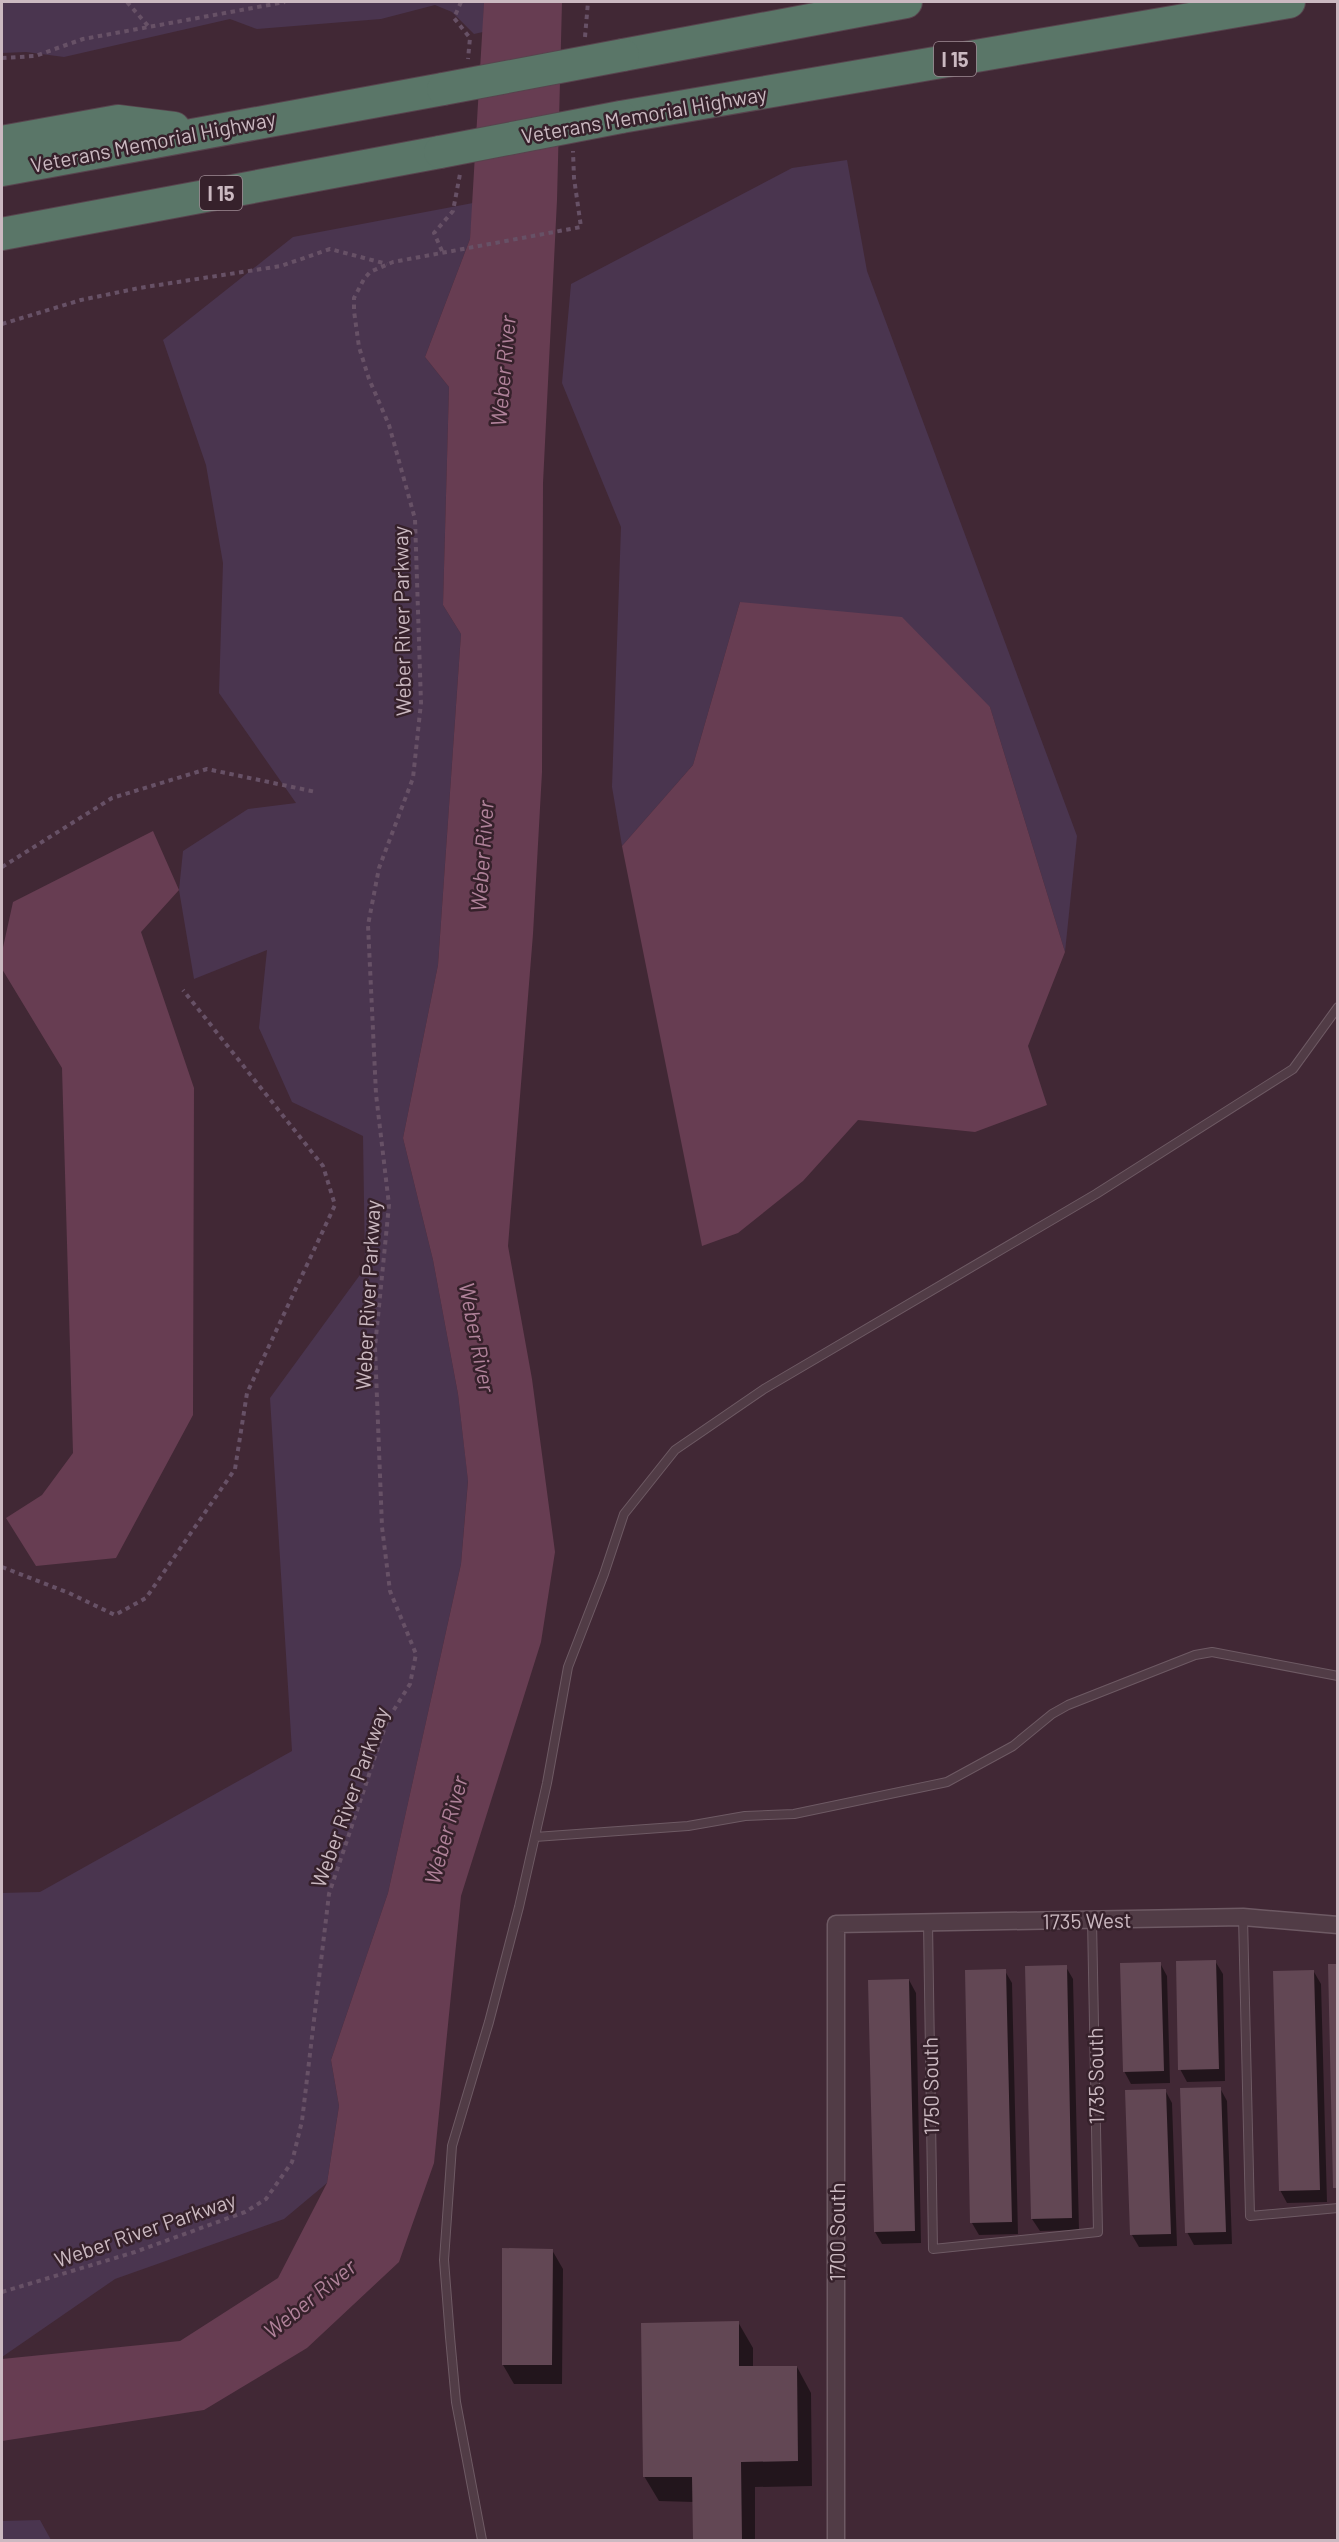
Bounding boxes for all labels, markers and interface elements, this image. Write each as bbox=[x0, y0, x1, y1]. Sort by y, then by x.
road number: I 15 bbox=[934, 42, 976, 76]
street label: Veterans Memorial Highway bbox=[519, 80, 769, 148]
street label: Veterans Memorial Highway bbox=[28, 105, 278, 177]
road number: I 15 bbox=[200, 176, 242, 210]
water label: Weber River bbox=[484, 313, 520, 428]
street label: Weber River Parkway bbox=[387, 525, 415, 716]
water label: Weber River bbox=[464, 798, 498, 912]
street label: Weber River Parkway bbox=[350, 1199, 384, 1391]
water label: Weber River bbox=[455, 1280, 502, 1395]
street label: Weber River Parkway bbox=[305, 1703, 393, 1891]
water label: Weber River bbox=[418, 1772, 472, 1887]
street label: 1735 West bbox=[1042, 1907, 1132, 1933]
street label: 1735 South bbox=[1082, 2027, 1108, 2125]
street label: 1750 South bbox=[917, 2037, 943, 2135]
street label: 1700 South bbox=[824, 2182, 849, 2282]
street label: Weber River Parkway bbox=[51, 2186, 239, 2272]
water label: Weber River bbox=[258, 2252, 361, 2343]

